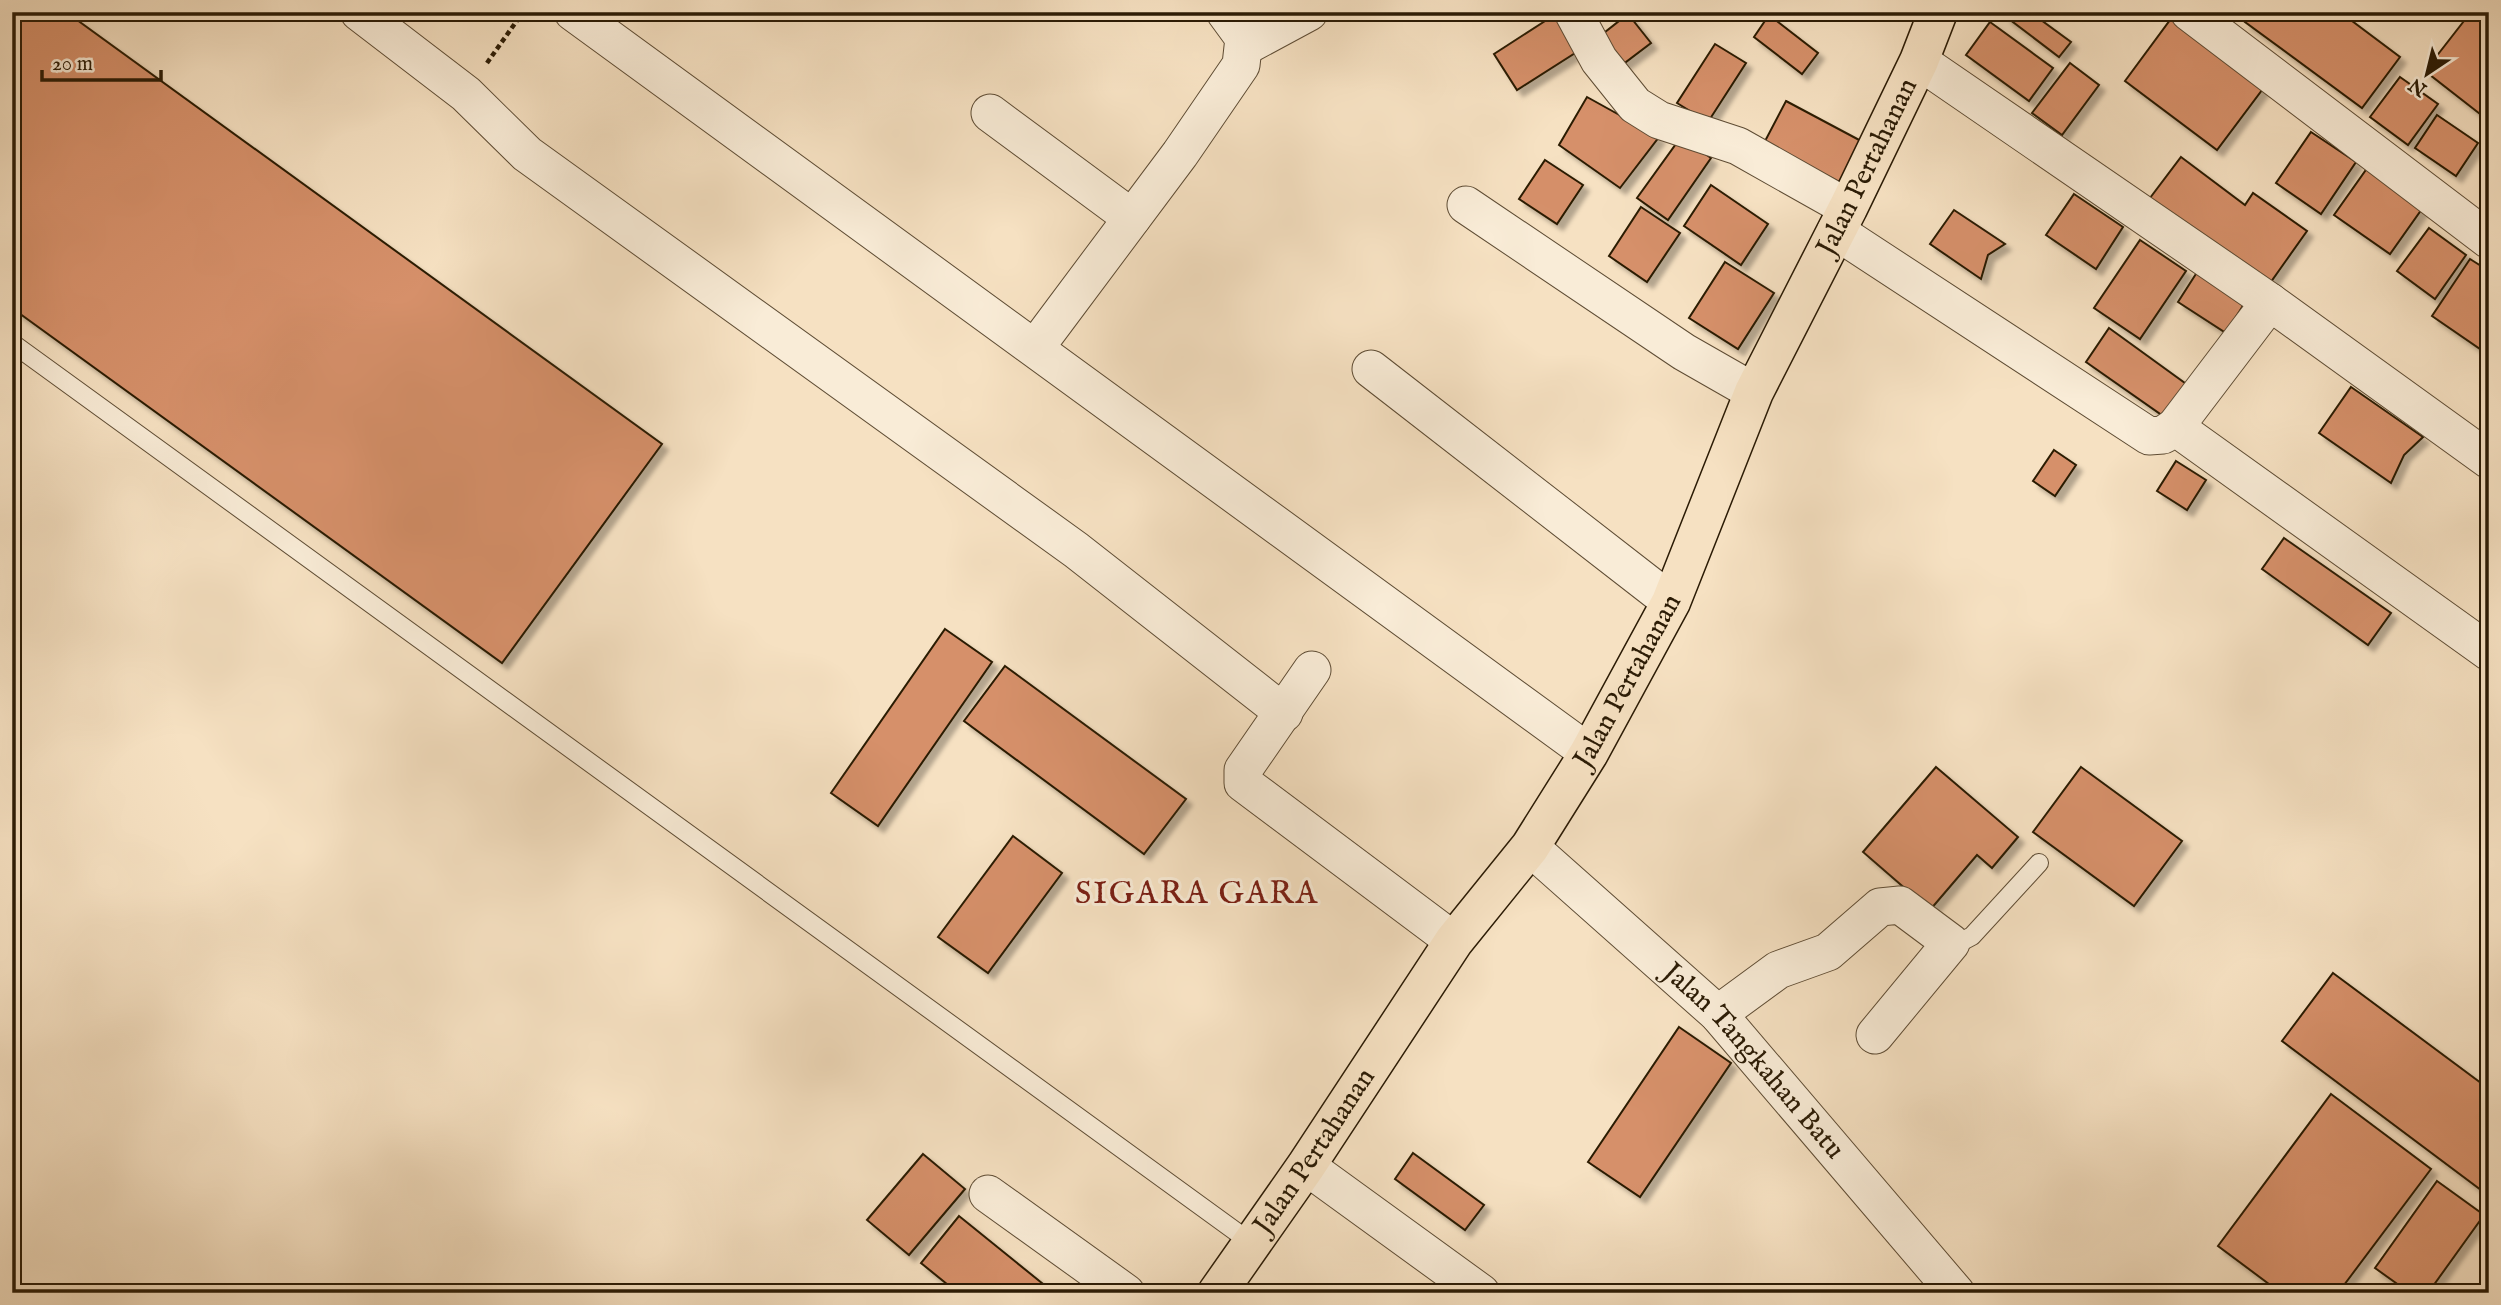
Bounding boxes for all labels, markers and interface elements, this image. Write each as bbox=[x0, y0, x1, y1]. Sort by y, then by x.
scale bar bbox=[42, 38, 161, 82]
north arrow bbox=[2392, 38, 2462, 108]
text: 20 m bbox=[52, 51, 93, 78]
text: N bbox=[2404, 71, 2433, 101]
street label: Jalan Pertahanan bbox=[1808, 72, 1926, 264]
street label: Jalan Pertahanan bbox=[1565, 588, 1690, 777]
district label: SIGARA GARA bbox=[1075, 874, 1319, 915]
street label: Jalan Tangkahan Batu bbox=[1653, 953, 1852, 1167]
street label: Jalan Pertahanan bbox=[1244, 1061, 1383, 1244]

